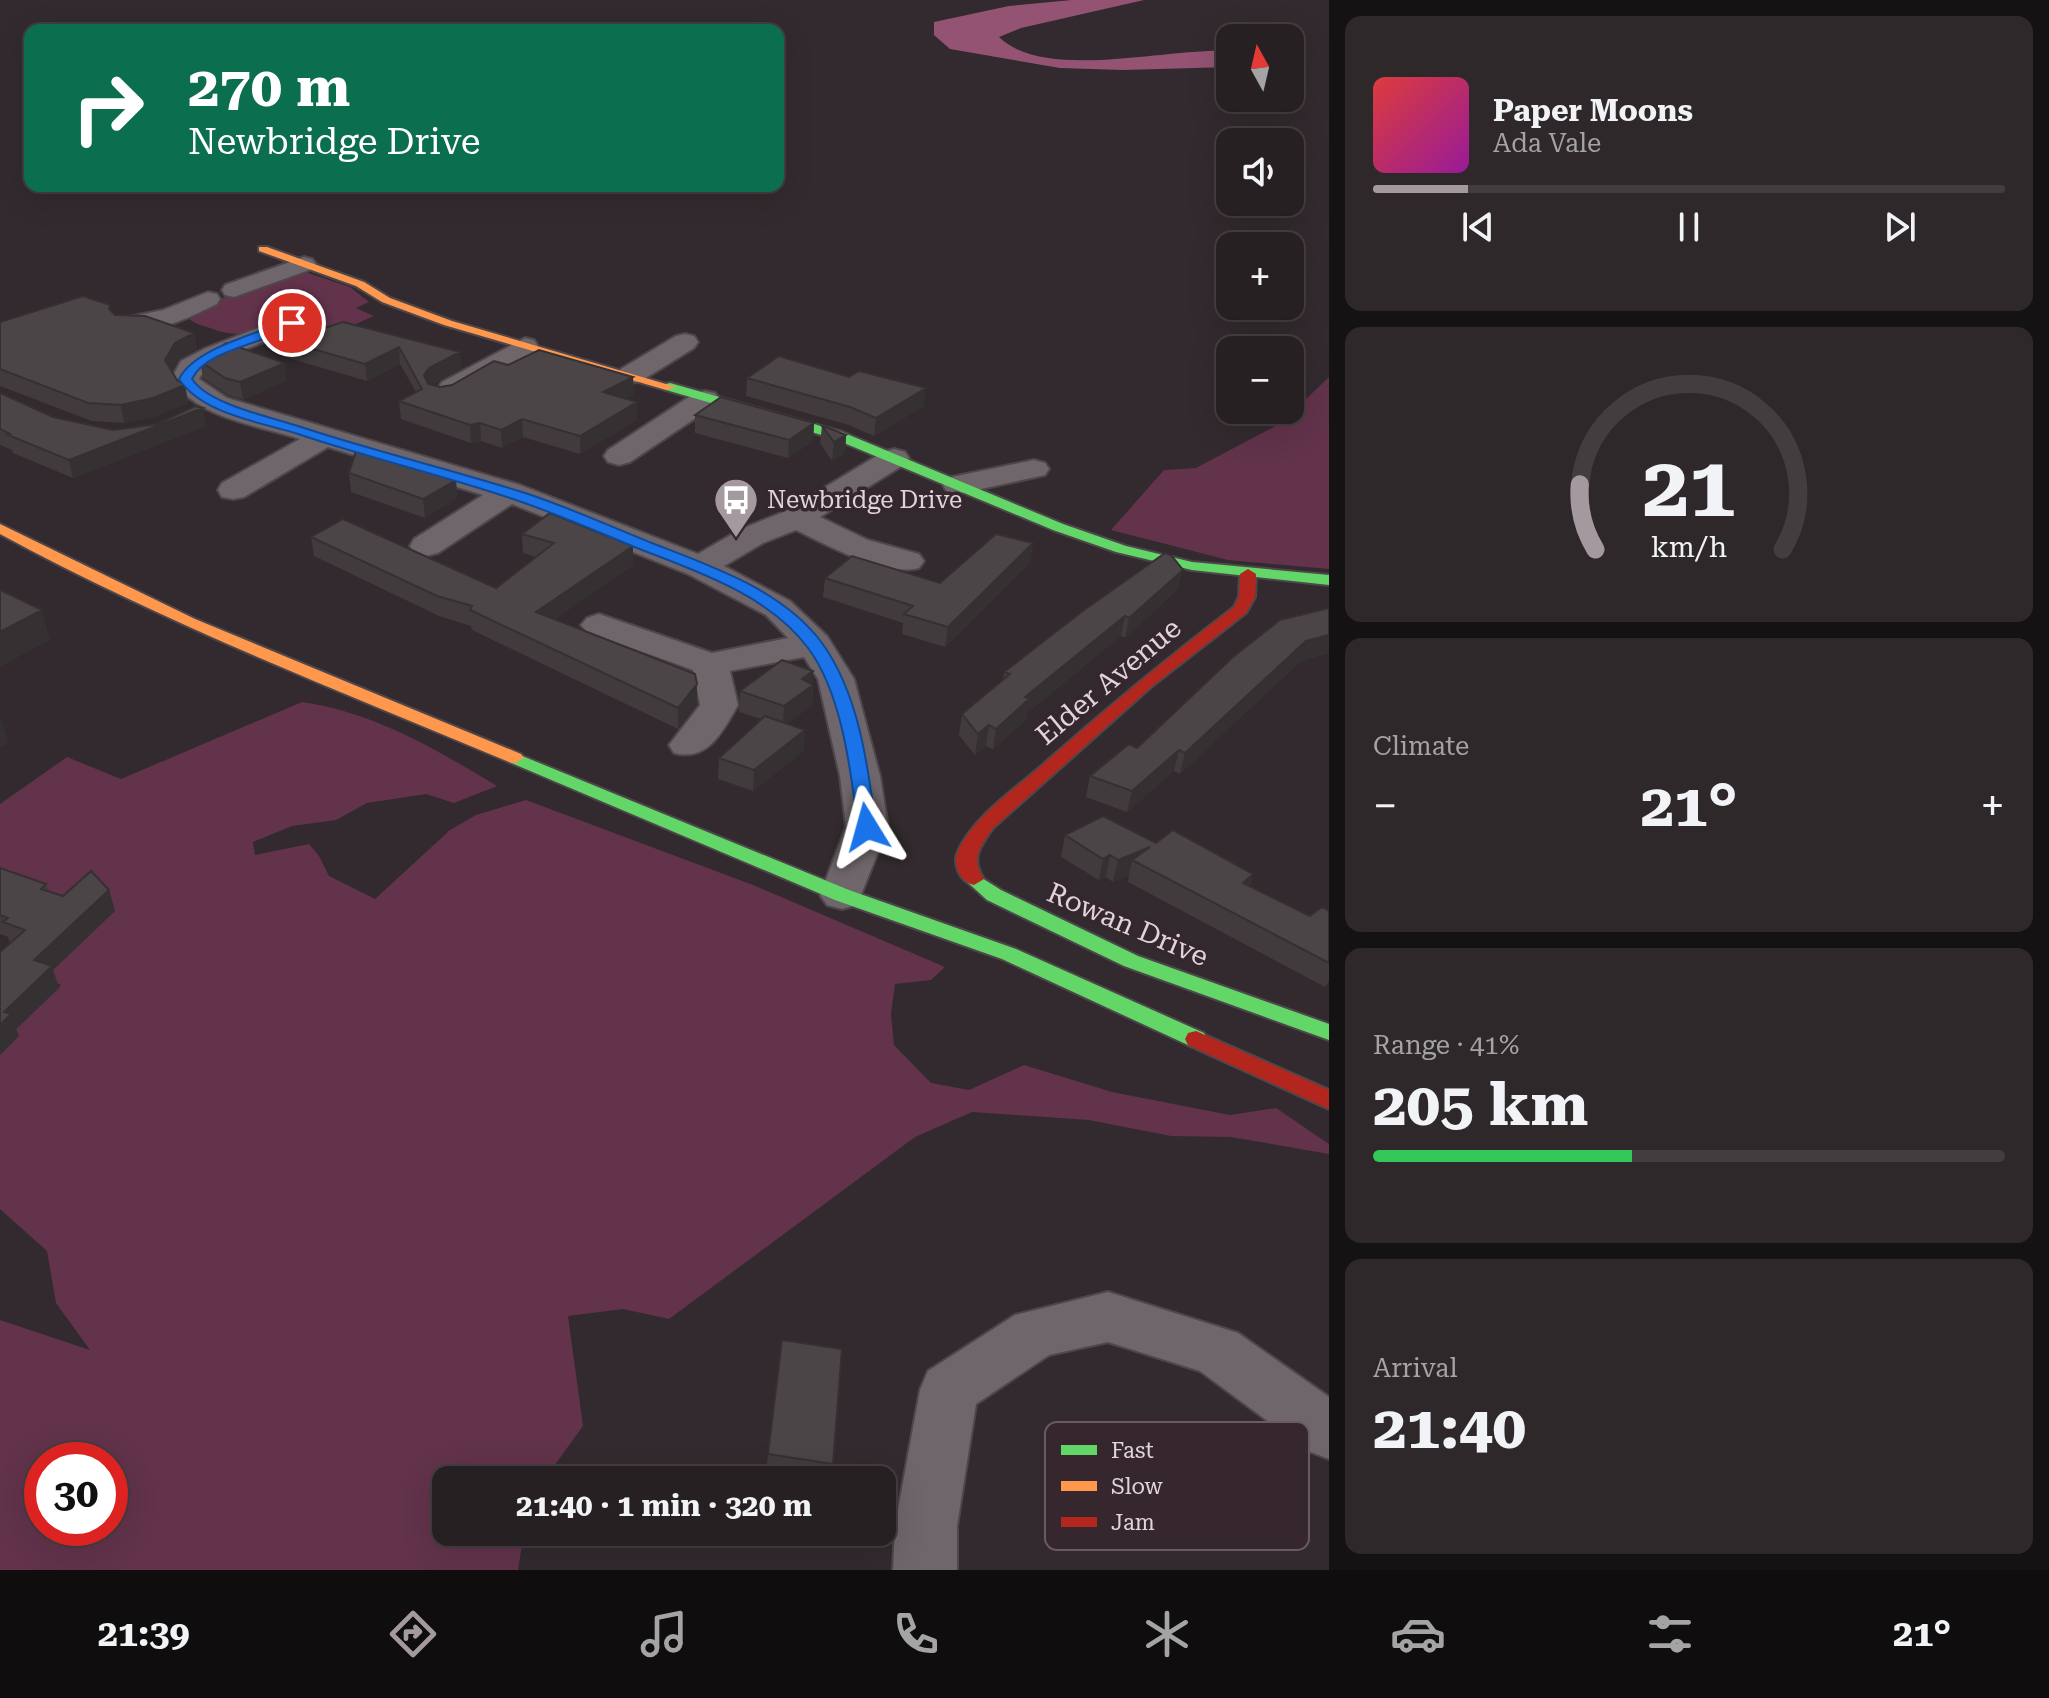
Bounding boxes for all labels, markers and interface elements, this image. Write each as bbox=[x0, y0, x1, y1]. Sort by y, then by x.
north arrow bbox=[1216, 24, 1304, 112]
map controls bbox=[1216, 24, 1304, 424]
text: 270 m bbox=[188, 54, 350, 120]
icon: right bbox=[56, 56, 160, 160]
text: Paper Moons bbox=[1493, 93, 1693, 128]
text: Newbridge Drive bbox=[188, 121, 481, 163]
button: sound bbox=[1216, 128, 1304, 216]
text: Ada Vale bbox=[1493, 128, 1601, 158]
icon: previous bbox=[1456, 205, 1500, 249]
icon: pause bbox=[1667, 205, 1711, 249]
icon: next bbox=[1878, 205, 1922, 249]
button: + bbox=[1216, 232, 1304, 320]
pin bbox=[258, 289, 326, 357]
icon: arrive bbox=[270, 301, 314, 345]
button: − bbox=[1216, 336, 1304, 424]
text: 21 bbox=[1642, 439, 1736, 536]
bus stop icon: Newbridge Drive bbox=[712, 476, 760, 539]
place label: Newbridge Drive bbox=[767, 486, 962, 514]
text: km/h bbox=[1651, 530, 1727, 564]
street label: Elder Avenue bbox=[1029, 611, 1187, 752]
text: Climate bbox=[1373, 731, 1469, 761]
text: 21° bbox=[1640, 770, 1738, 841]
text: − bbox=[1373, 780, 1398, 832]
text: + bbox=[1980, 780, 2005, 832]
position arrow bbox=[825, 785, 909, 869]
street label: Rowan Drive bbox=[1042, 876, 1213, 973]
text: Range · 41% bbox=[1373, 1030, 1519, 1060]
text: 205 km bbox=[1373, 1069, 1588, 1140]
text: Arrival bbox=[1373, 1353, 1458, 1383]
text: 21:40 bbox=[1373, 1392, 1526, 1463]
legend bbox=[1045, 1422, 1309, 1550]
text: Fast bbox=[1111, 1438, 1154, 1463]
speed limit sign: 30 bbox=[24, 1442, 128, 1546]
text: Slow bbox=[1111, 1474, 1164, 1499]
text: 21:40 · 1 min · 320 m bbox=[516, 1488, 812, 1523]
text: Jam bbox=[1111, 1510, 1155, 1535]
icon: directions bbox=[385, 1606, 441, 1662]
icon: music bbox=[636, 1606, 692, 1662]
icon: phone bbox=[888, 1606, 944, 1662]
icon: climate bbox=[1139, 1606, 1195, 1662]
icon: car bbox=[1390, 1606, 1446, 1662]
icon: filters bbox=[1642, 1606, 1698, 1662]
text: 21:39 bbox=[98, 1613, 190, 1655]
text: 21° bbox=[1893, 1613, 1951, 1655]

